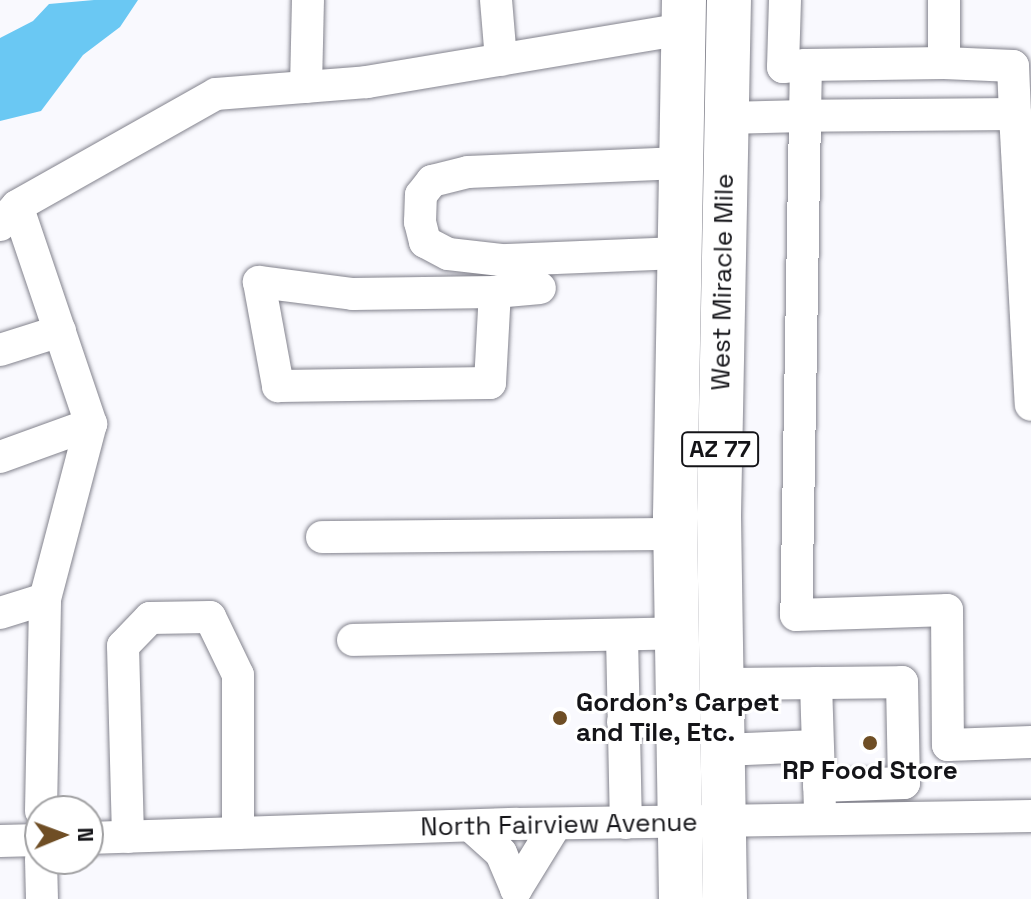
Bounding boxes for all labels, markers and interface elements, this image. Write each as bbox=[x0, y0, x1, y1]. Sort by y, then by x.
street label: West Miracle Mile bbox=[706, 173, 740, 391]
road number: AZ 77 bbox=[680, 429, 760, 469]
place label: Gordon's Carpet and Tile, Etc. bbox=[576, 687, 780, 748]
marker: Gordon's Carpet and Tile, Etc. bbox=[551, 709, 569, 727]
marker: RP Food Store bbox=[861, 734, 879, 752]
place label: RP Food Store bbox=[782, 755, 958, 787]
north arrow bbox=[24, 795, 104, 875]
street label: North Fairview Avenue bbox=[420, 807, 698, 843]
text: N bbox=[72, 827, 100, 842]

